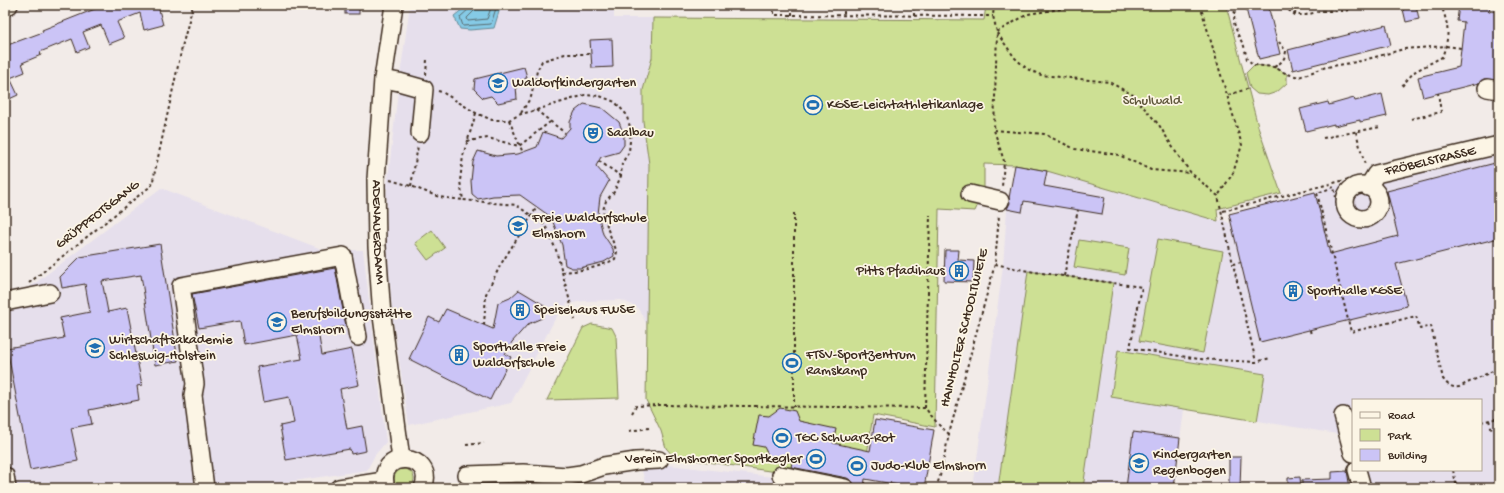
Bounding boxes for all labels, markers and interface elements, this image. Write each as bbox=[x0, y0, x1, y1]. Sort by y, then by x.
school or university icon: Waldorfkindergarten bbox=[487, 72, 509, 94]
place label: Waldorfkindergarten bbox=[512, 75, 636, 92]
park label: Schulwald bbox=[1123, 93, 1183, 110]
sports icon: KGSE-Leichtathletikanlage bbox=[802, 94, 824, 116]
place label: KGSE-Leichtathletikanlage bbox=[827, 97, 984, 114]
theatre icon: Saalbau bbox=[582, 122, 604, 144]
place label: Saalbau bbox=[607, 125, 654, 142]
street label: FRÖBELSTRASSE bbox=[1382, 142, 1479, 180]
street label: GRÜPPFOTSGANG bbox=[52, 176, 144, 253]
street label: ADENAUERDAMM bbox=[368, 180, 388, 285]
place label: Freie Waldorfschule Elmshorn bbox=[531, 210, 647, 243]
school or university icon: Freie Waldorfschule Elmshorn bbox=[507, 215, 529, 237]
street label: HAINHOLTER SCHOOLTWIETE bbox=[937, 246, 993, 409]
building icon: Pitts Pfadihaus bbox=[948, 260, 970, 282]
place label: Pitts Pfadihaus bbox=[855, 263, 946, 280]
building icon: Sporthalle KGSE bbox=[1282, 280, 1304, 302]
place label: Sporthalle KGSE bbox=[1307, 283, 1403, 300]
building icon: Speisehaus FWSE bbox=[509, 299, 531, 321]
place label: Speisehaus FWSE bbox=[534, 302, 636, 319]
place label: Berufsbildungsstätte Elmshorn bbox=[290, 306, 412, 339]
school or university icon: Berufsbildungsstätte Elmshorn bbox=[266, 311, 288, 333]
place label: Wirtschaftsakademie Schleswig-Holstein bbox=[109, 332, 233, 365]
school or university icon: Wirtschaftsakademie Schleswig-Holstein bbox=[84, 337, 106, 359]
place label: Sporthalle Freie Waldorfschule bbox=[473, 339, 567, 372]
building icon: Sporthalle Freie Waldorfschule bbox=[448, 344, 470, 366]
place label: FTSV-Sportzentrum Ramskamp bbox=[805, 347, 916, 380]
sports icon: FTSV-Sportzentrum Ramskamp bbox=[781, 352, 803, 374]
legend bbox=[1352, 399, 1482, 471]
text: Road bbox=[1388, 410, 1415, 424]
sports icon: TGC Schwarz-Rot bbox=[771, 427, 793, 449]
place label: TGC Schwarz-Rot bbox=[795, 430, 896, 447]
text: Park bbox=[1387, 430, 1413, 444]
place label: Kindergarten Regenbogen bbox=[1153, 447, 1231, 480]
sports icon: Verein Elmshorner Sportkegler bbox=[805, 448, 827, 470]
text: Building bbox=[1387, 450, 1427, 464]
place label: Verein Elmshorner Sportkegler bbox=[624, 451, 803, 468]
school or university icon: Kindergarten Regenbogen bbox=[1128, 452, 1150, 474]
sports icon: Judo-Klub Elmshorn bbox=[846, 455, 868, 477]
place label: Judo-Klub Elmshorn bbox=[871, 458, 987, 475]

